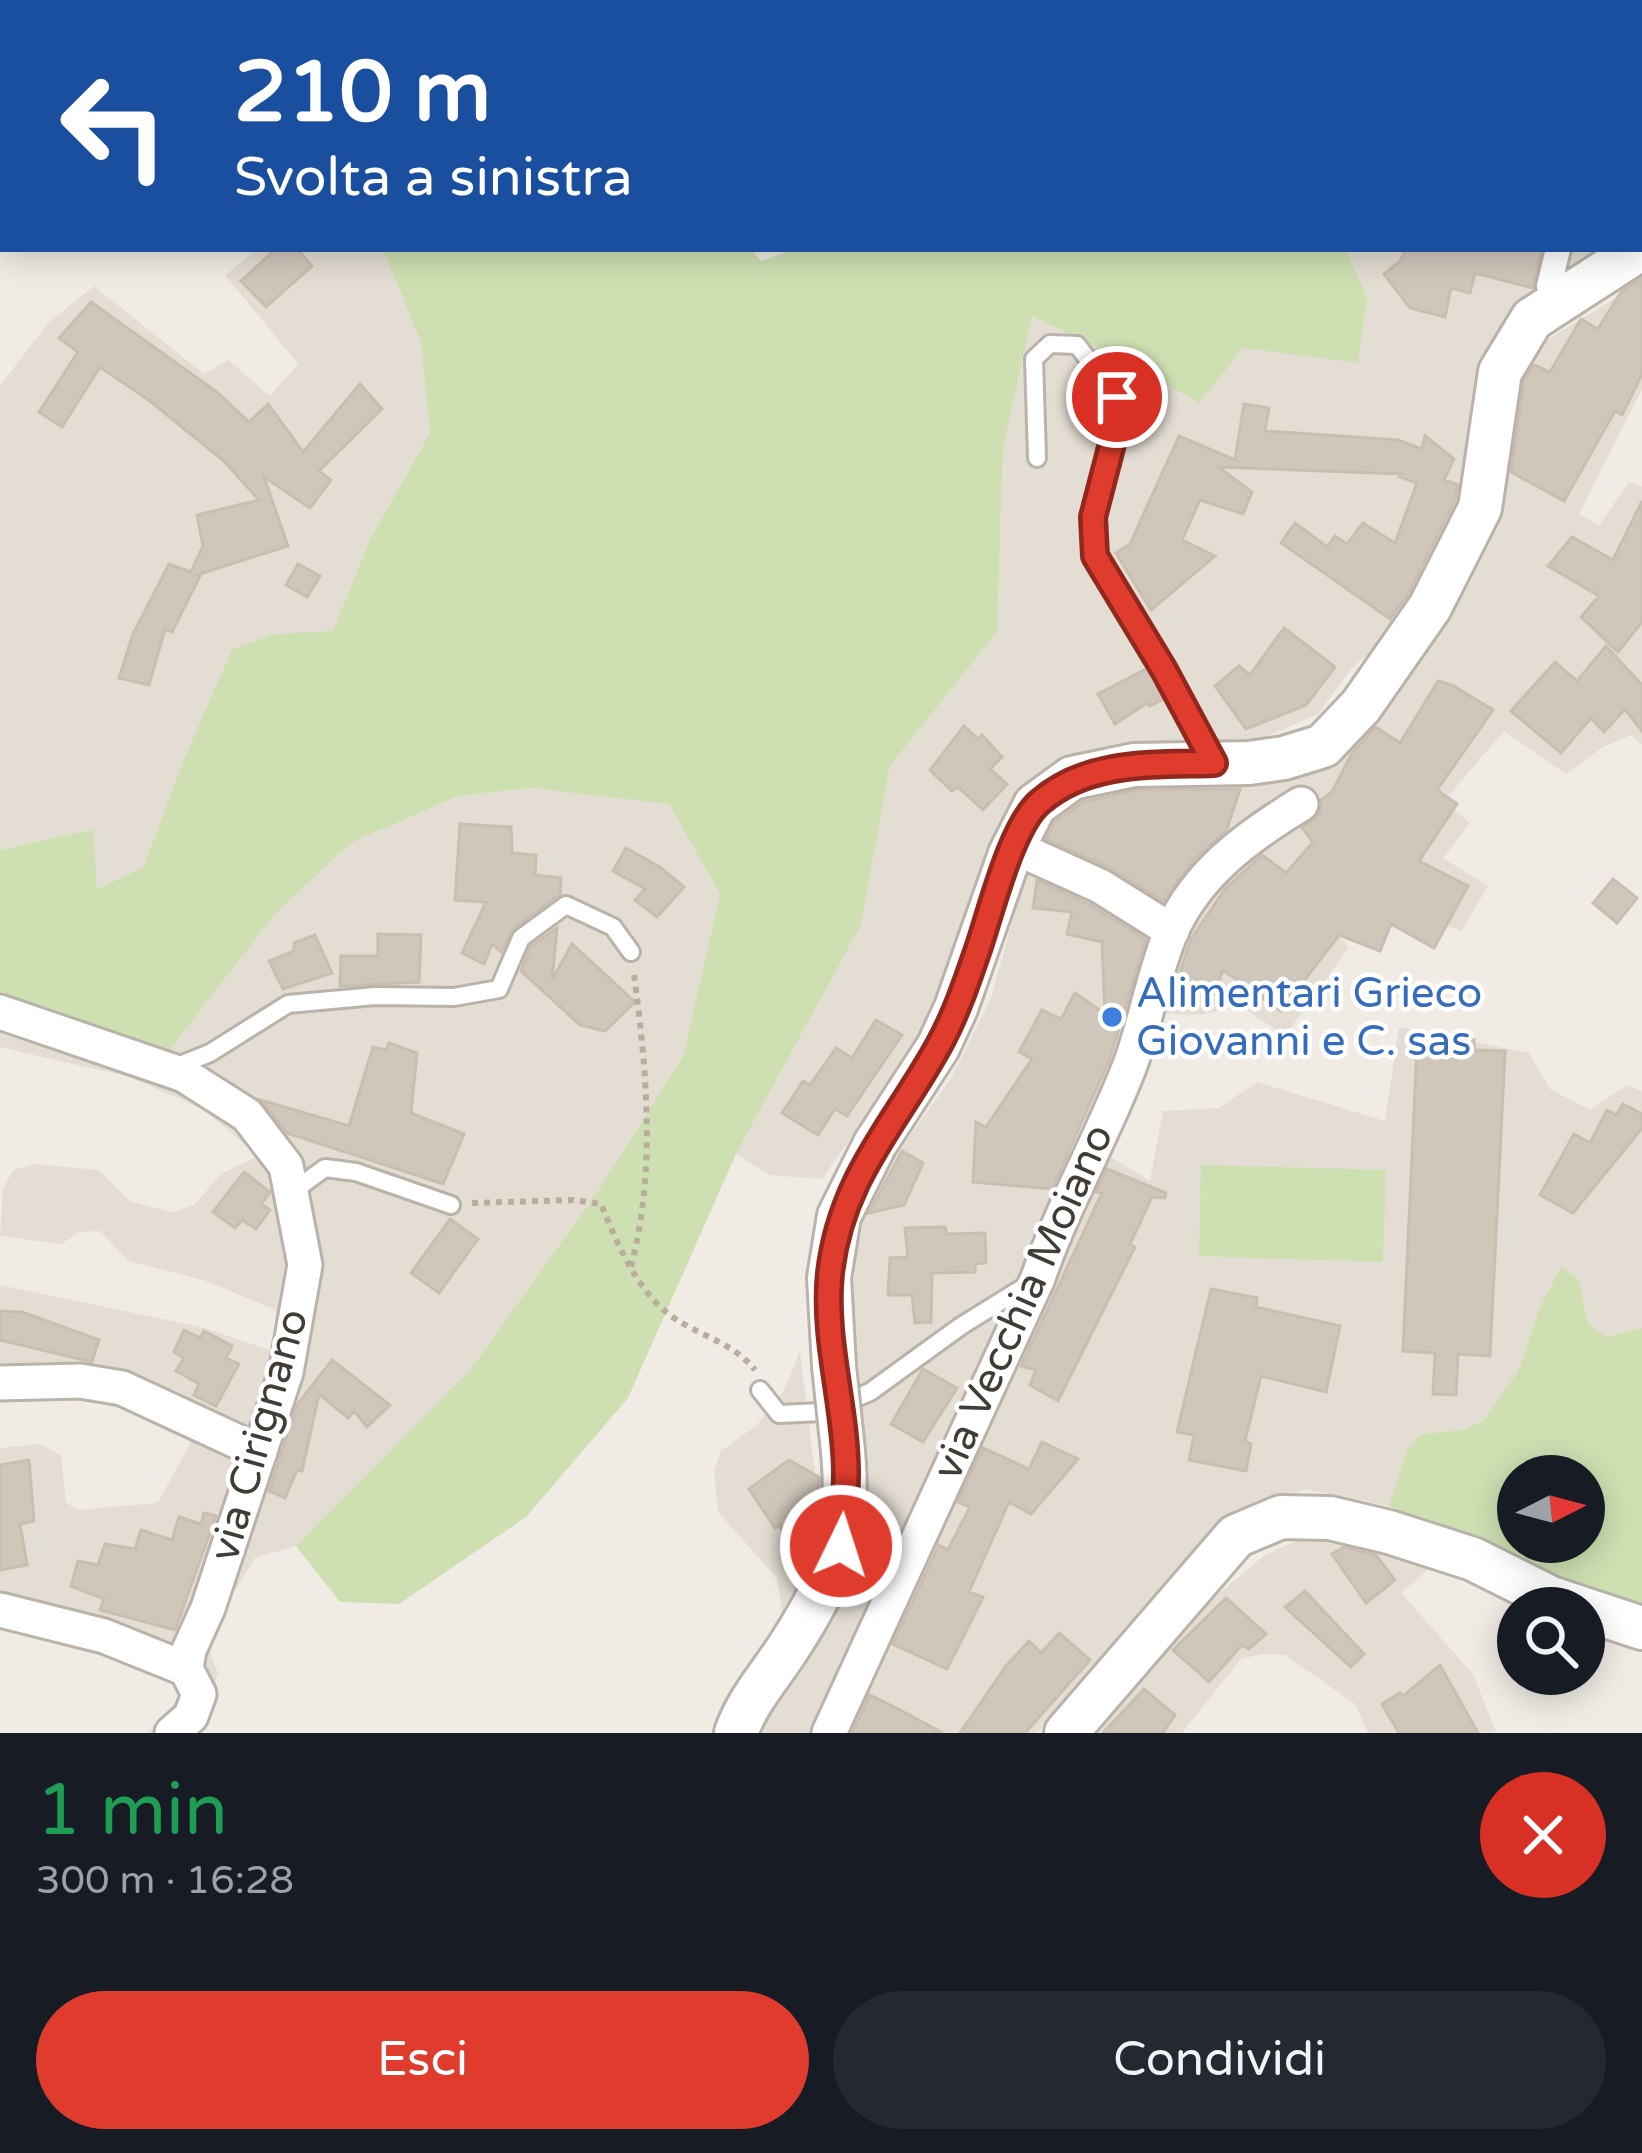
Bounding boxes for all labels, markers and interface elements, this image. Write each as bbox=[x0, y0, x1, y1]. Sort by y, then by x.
text: 210 m bbox=[234, 43, 491, 144]
icon: left bbox=[36, 48, 192, 204]
text: Svolta a sinistra bbox=[234, 145, 633, 210]
pin bbox=[1066, 346, 1168, 448]
icon: arrive bbox=[1084, 364, 1150, 430]
place label: Alimentari Grieco Giovanni e C. sas bbox=[1136, 968, 1482, 1067]
marker: Alimentari Grieco Giovanni e C. sas bbox=[1099, 1004, 1125, 1030]
street label: via Vecchia Moiano bbox=[922, 1116, 1124, 1488]
street label: via Cirignano bbox=[199, 1303, 319, 1567]
north arrow bbox=[1497, 1455, 1605, 1563]
map controls bbox=[1497, 1455, 1605, 1695]
position arrow bbox=[778, 1483, 904, 1609]
button: search bbox=[1497, 1587, 1605, 1695]
text: 1 min bbox=[36, 1768, 228, 1855]
button: close bbox=[1480, 1772, 1606, 1898]
text: 300 m · 16:28 bbox=[36, 1857, 294, 1904]
button: Esci bbox=[36, 1991, 809, 2129]
button: Condividi bbox=[833, 1991, 1606, 2129]

